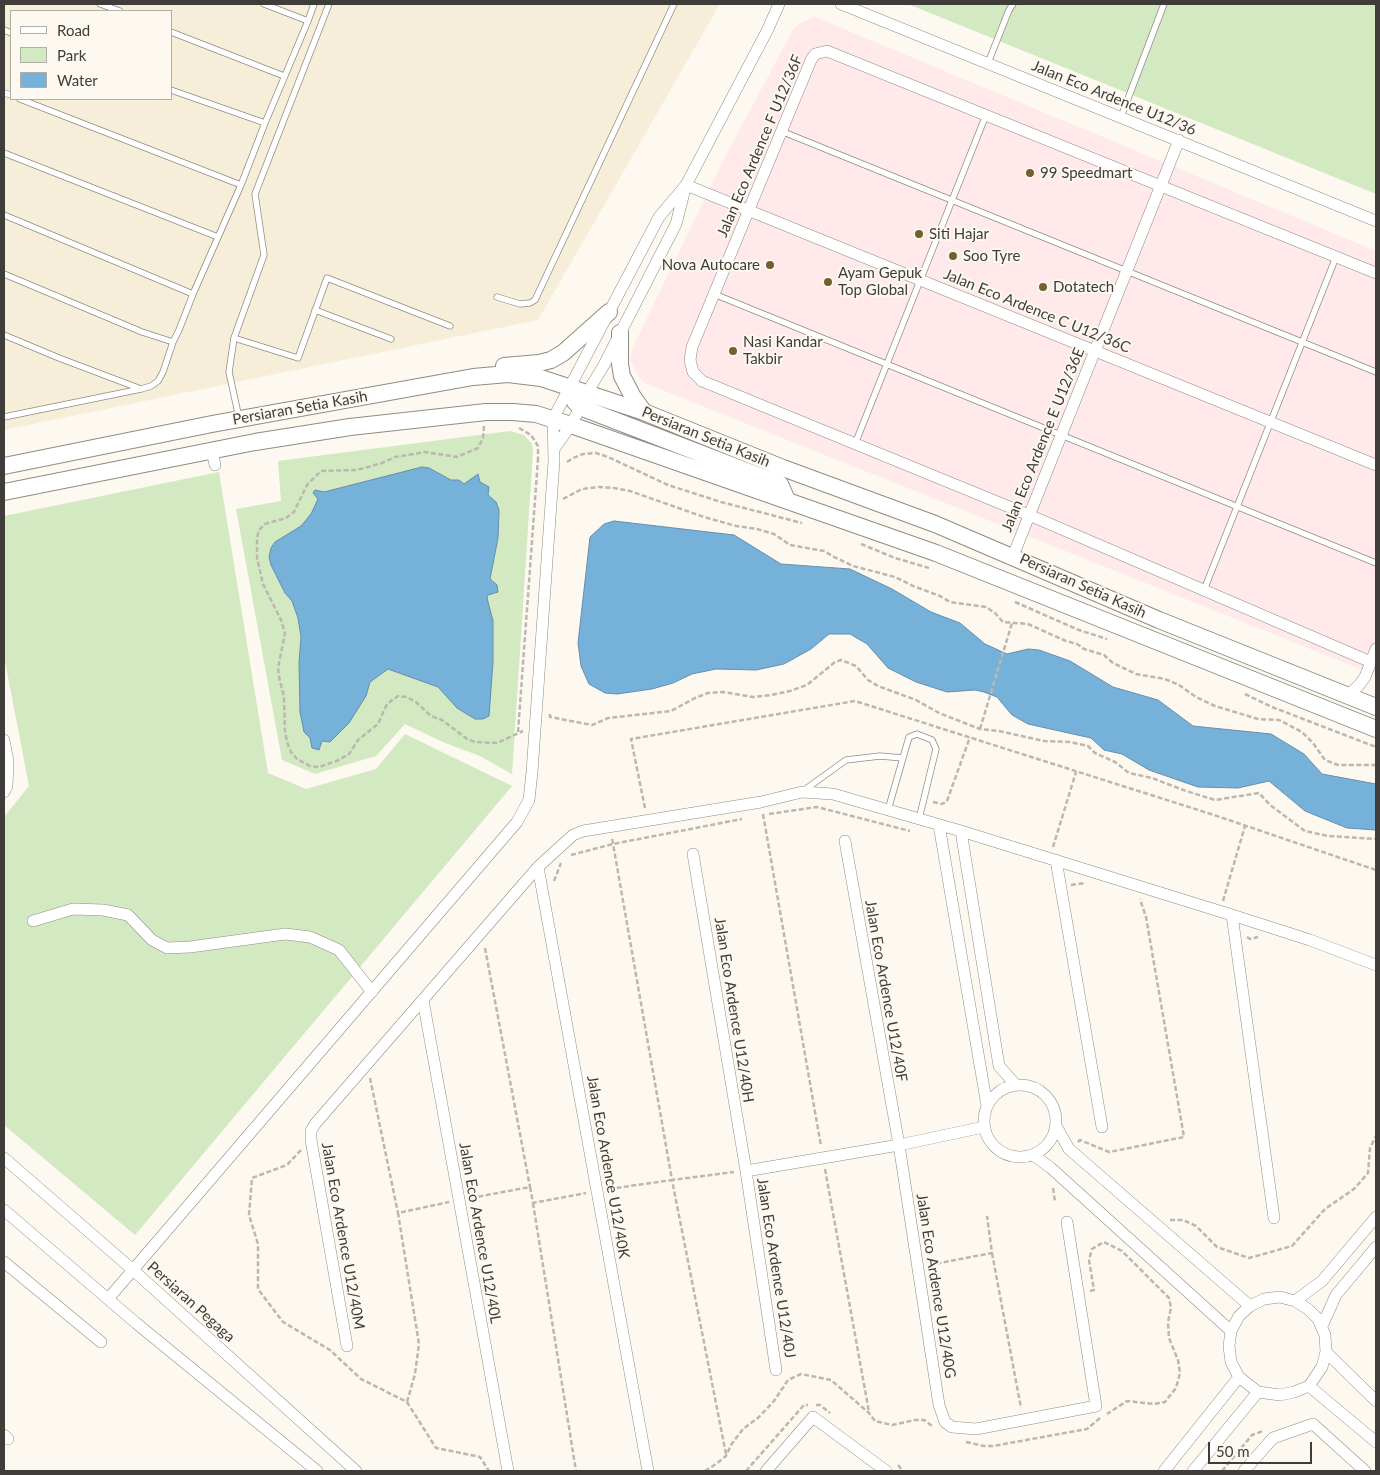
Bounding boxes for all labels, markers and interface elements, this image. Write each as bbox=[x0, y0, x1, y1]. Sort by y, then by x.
legend bbox=[10, 10, 172, 100]
text: Road bbox=[57, 21, 90, 39]
text: Park bbox=[57, 46, 86, 64]
street label: Jalan Eco Ardence F U12/36F bbox=[713, 52, 807, 240]
street label: Jalan Eco Ardence U12/36 bbox=[1029, 57, 1199, 139]
text: Water bbox=[57, 71, 98, 89]
place label: 99 Speedmart bbox=[1040, 164, 1132, 182]
marker: 99 Speedmart bbox=[1024, 167, 1036, 179]
place label: Siti Hajar bbox=[929, 225, 989, 243]
marker: Siti Hajar bbox=[913, 228, 925, 240]
place label: Soo Tyre bbox=[963, 247, 1020, 265]
marker: Soo Tyre bbox=[947, 250, 959, 262]
place label: Nova Autocare bbox=[662, 256, 760, 274]
marker: Nova Autocare bbox=[764, 259, 776, 271]
place label: Ayam Gepuk Top Global bbox=[838, 264, 922, 299]
street label: Jalan Eco Ardence C U12/36C bbox=[941, 265, 1133, 357]
marker: Ayam Gepuk Top Global bbox=[822, 276, 834, 288]
place label: Dotatech bbox=[1053, 278, 1114, 296]
marker: Dotatech bbox=[1037, 281, 1049, 293]
place label: Nasi Kandar Takbir bbox=[743, 333, 823, 368]
marker: Nasi Kandar Takbir bbox=[727, 345, 739, 357]
street label: Jalan Eco Ardence E U12/36E bbox=[998, 345, 1088, 535]
street label: Persiaran Setia Kasih bbox=[231, 387, 369, 429]
street label: Persiaran Setia Kasih bbox=[639, 403, 773, 471]
street label: Persiaran Setia Kasih bbox=[1017, 550, 1149, 622]
street label: Jalan Eco Ardence U12/40F bbox=[861, 899, 911, 1083]
street label: Jalan Eco Ardence U12/40H bbox=[710, 916, 758, 1104]
street label: Jalan Eco Ardence U12/40K bbox=[583, 1074, 633, 1260]
street label: Jalan Eco Ardence U12/40M bbox=[318, 1141, 368, 1331]
street label: Jalan Eco Ardence U12/40L bbox=[455, 1141, 505, 1325]
street label: Jalan Eco Ardence U12/40J bbox=[753, 1177, 799, 1359]
street label: Jalan Eco Ardence U12/40G bbox=[913, 1192, 959, 1380]
street label: Persiaran Pegaga bbox=[144, 1258, 238, 1346]
scale bar bbox=[1210, 1432, 1314, 1464]
text: 50 m bbox=[1216, 1442, 1250, 1460]

